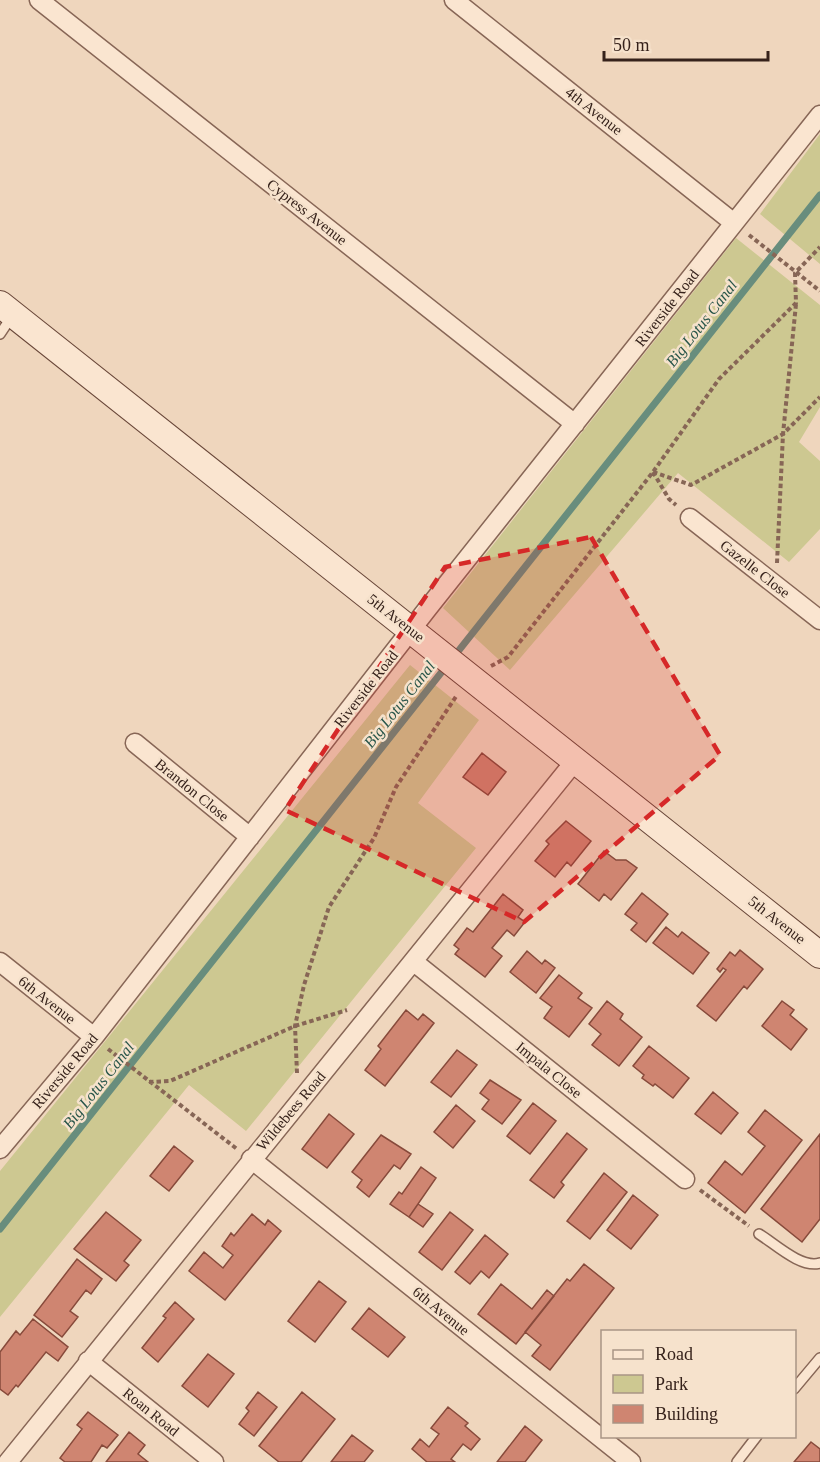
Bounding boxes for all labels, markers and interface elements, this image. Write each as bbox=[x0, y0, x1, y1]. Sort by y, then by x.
scale bar bbox=[604, 24, 768, 62]
text: 50 m bbox=[613, 35, 650, 55]
street label: 4th Avenue bbox=[562, 84, 626, 138]
street label: Cypress Avenue bbox=[264, 176, 350, 248]
street label: Riverside Road bbox=[632, 266, 702, 350]
water label: Big Lotus Canal bbox=[662, 276, 742, 370]
street label: Gazelle Close bbox=[717, 537, 793, 601]
street label: 5th Avenue bbox=[364, 591, 428, 645]
street label: Riverside Road bbox=[331, 647, 401, 731]
water label: Big Lotus Canal bbox=[360, 657, 440, 751]
street label: Brandon Close bbox=[152, 756, 232, 825]
street label: 5th Avenue bbox=[745, 893, 809, 947]
street label: 6th Avenue bbox=[15, 973, 79, 1027]
street label: Riverside Road bbox=[29, 1030, 101, 1112]
water label: Big Lotus Canal bbox=[59, 1038, 139, 1132]
street label: Impala Close bbox=[513, 1039, 585, 1101]
street label: Wildebees Road bbox=[253, 1068, 329, 1154]
street label: 6th Avenue bbox=[410, 1284, 473, 1339]
legend bbox=[601, 1330, 796, 1438]
text: Road bbox=[655, 1344, 693, 1364]
text: Park bbox=[655, 1374, 688, 1394]
street label: Roan Road bbox=[120, 1385, 182, 1440]
text: Building bbox=[655, 1404, 718, 1424]

